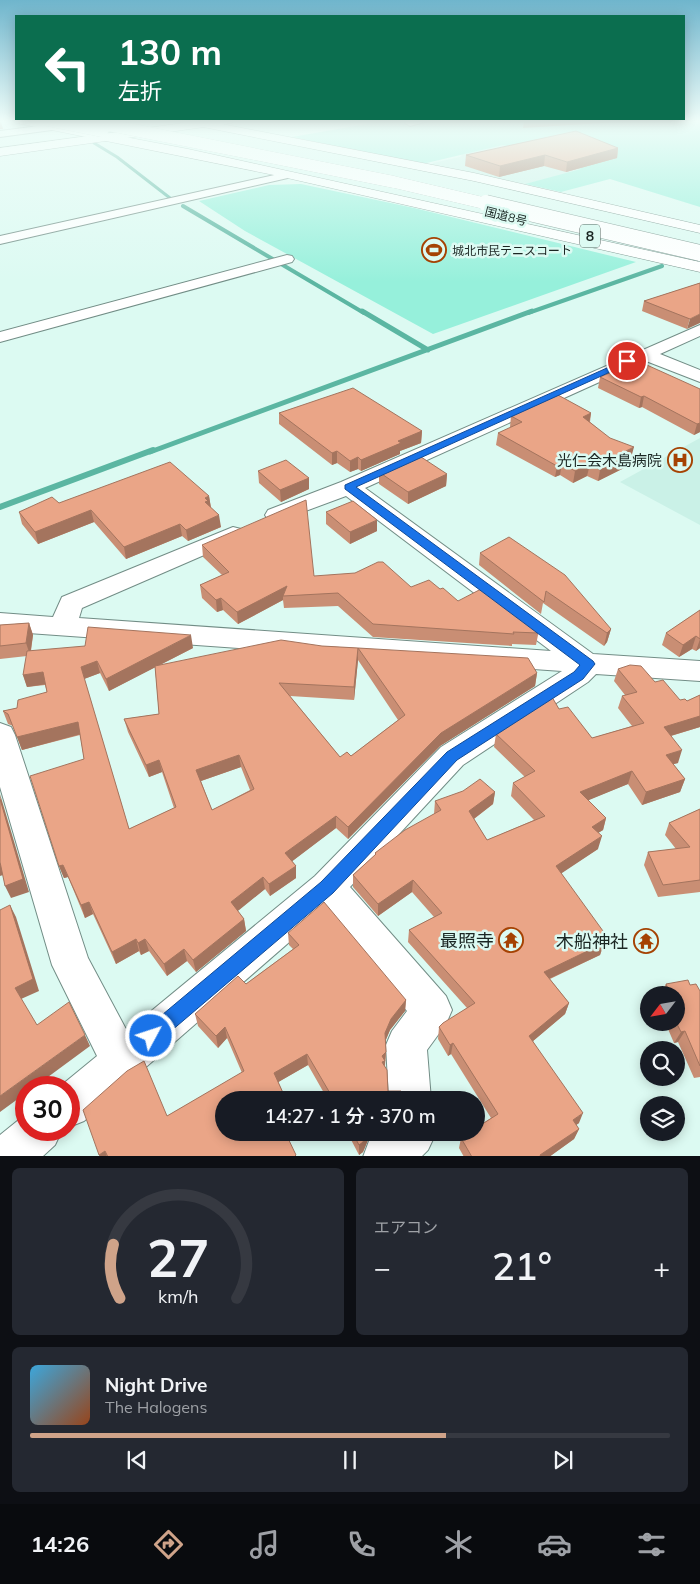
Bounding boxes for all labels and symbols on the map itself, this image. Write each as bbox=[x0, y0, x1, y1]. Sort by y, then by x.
street label: 国道8号 bbox=[483, 203, 529, 229]
road number: 8 bbox=[580, 225, 600, 248]
sports icon: 城北市民テニスコート bbox=[421, 237, 447, 263]
place label: 城北市民テニスコート bbox=[452, 243, 572, 258]
pin bbox=[606, 340, 648, 382]
hospital icon: 光仁会木島病院 bbox=[667, 447, 693, 473]
place label: 光仁会木島病院 bbox=[557, 451, 662, 470]
temple icon: 最照寺 bbox=[498, 927, 524, 953]
temple icon: 木船神社 bbox=[633, 928, 659, 954]
place label: 最照寺 bbox=[440, 929, 494, 952]
place label: 木船神社 bbox=[556, 930, 628, 953]
north arrow bbox=[640, 986, 685, 1031]
position arrow bbox=[124, 1009, 176, 1061]
speed limit sign: 30 bbox=[15, 1076, 80, 1141]

